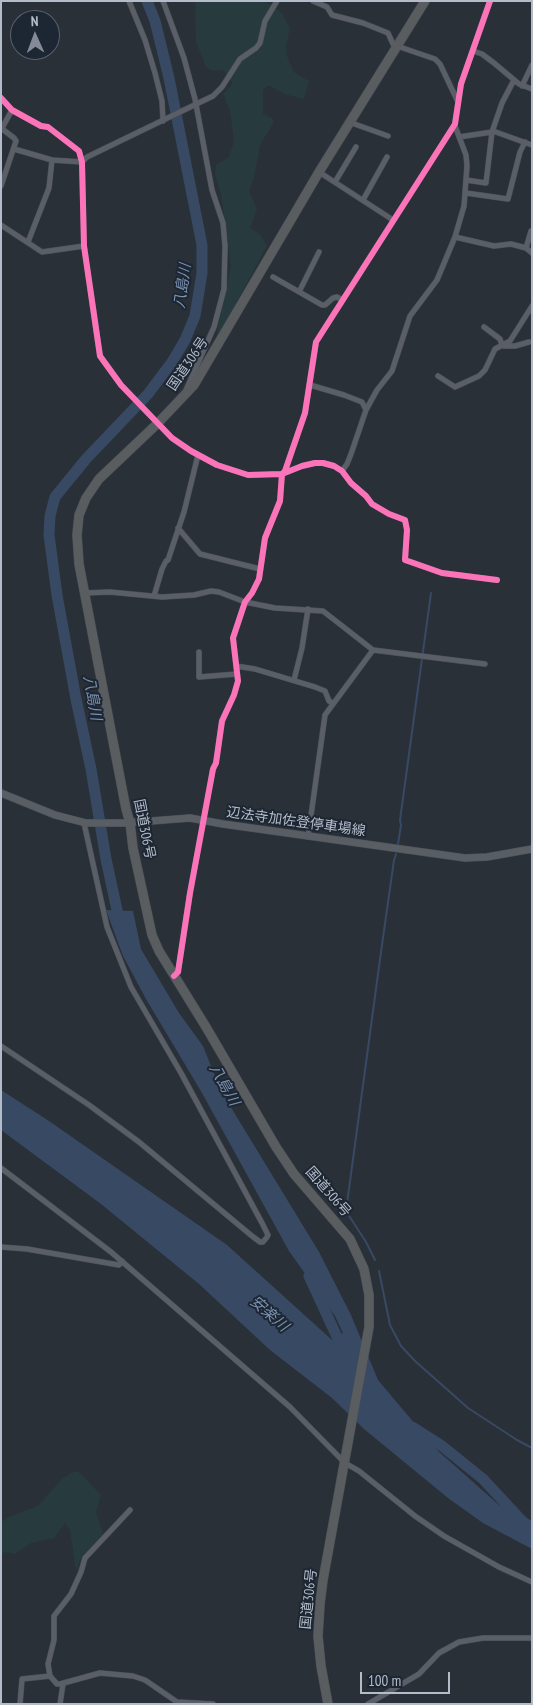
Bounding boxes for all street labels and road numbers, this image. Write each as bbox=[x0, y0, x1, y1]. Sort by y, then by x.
street label: 国道306号 bbox=[164, 334, 212, 394]
street label: 国道306号 bbox=[130, 798, 158, 860]
street label: 辺法寺加佐登停車場線 bbox=[226, 804, 366, 840]
street label: 国道306号 bbox=[302, 1164, 354, 1220]
street label: 国道306号 bbox=[297, 1568, 321, 1630]

